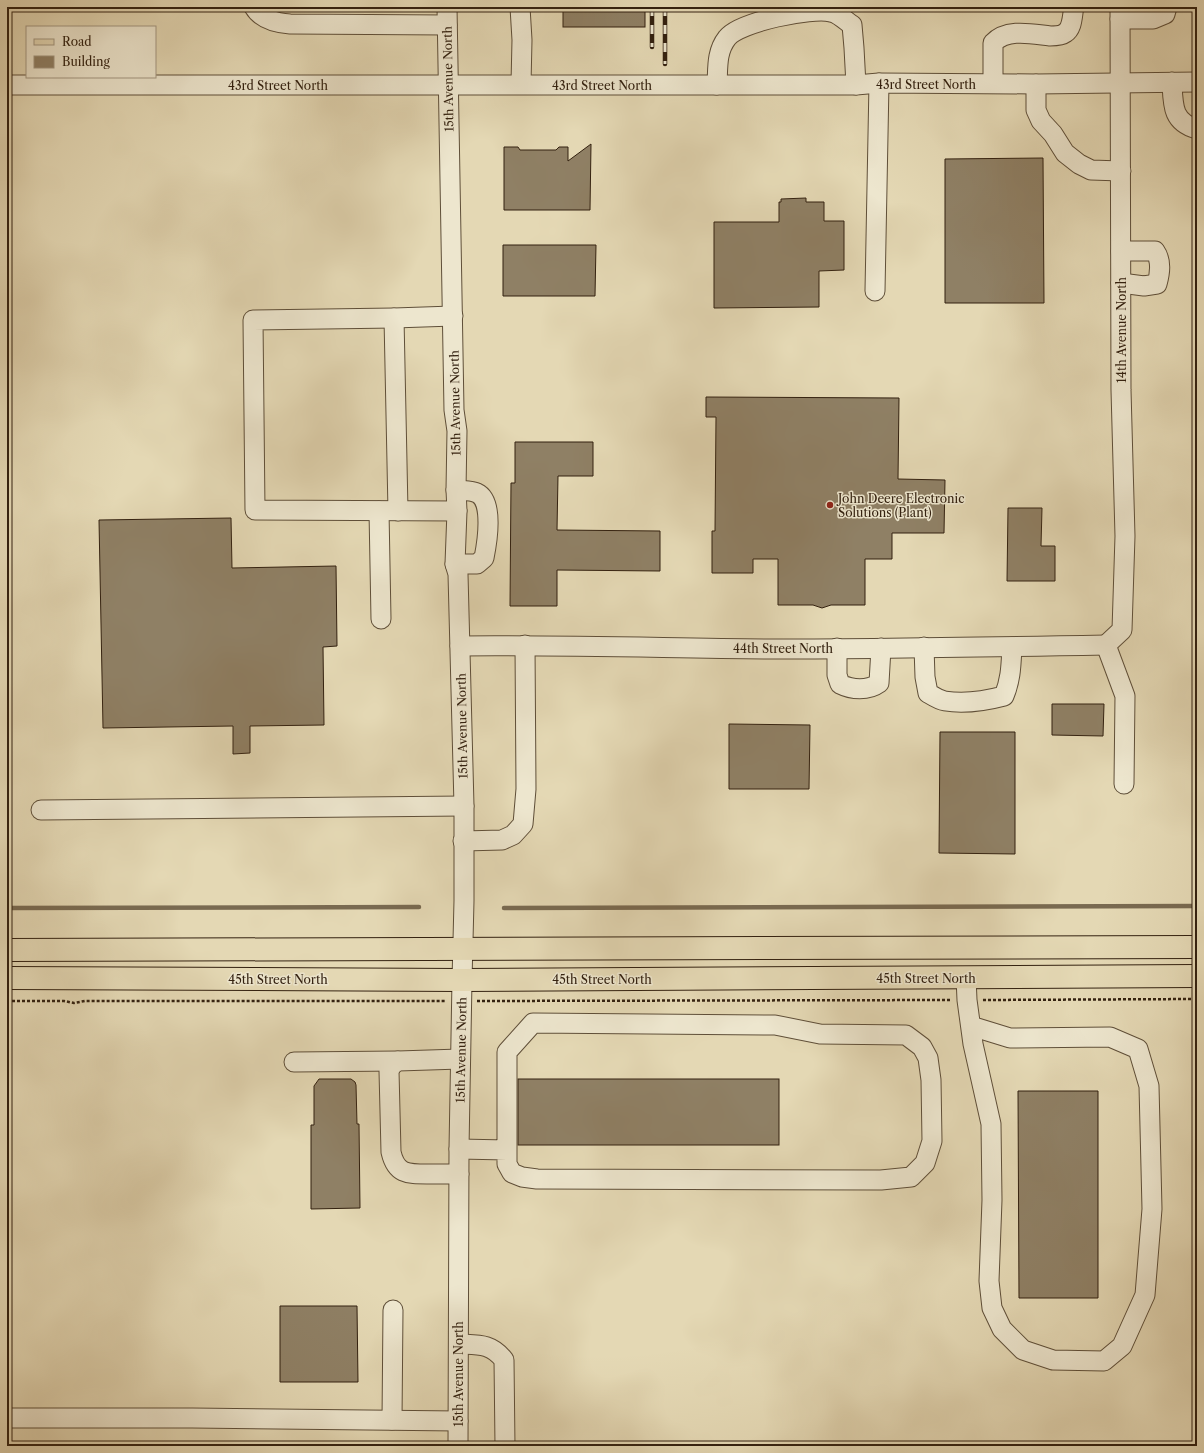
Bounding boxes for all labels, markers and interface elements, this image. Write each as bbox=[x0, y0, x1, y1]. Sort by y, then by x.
legend bbox=[26, 26, 156, 78]
street label: 15th Avenue North bbox=[440, 26, 456, 132]
text: Road bbox=[62, 34, 92, 49]
text: Building bbox=[62, 54, 110, 69]
street label: 43rd Street North bbox=[876, 77, 976, 92]
street label: 43rd Street North bbox=[228, 78, 328, 93]
street label: 43rd Street North bbox=[552, 78, 652, 93]
street label: 14th Avenue North bbox=[1114, 276, 1129, 383]
street label: 15th Avenue North bbox=[447, 350, 463, 456]
place label: John Deere Electronic Solutions (Plant) bbox=[836, 491, 964, 520]
marker: John Deere Electronic Solutions (Plant) bbox=[825, 500, 835, 510]
street label: 44th Street North bbox=[733, 641, 833, 656]
street label: 15th Avenue North bbox=[454, 673, 470, 779]
street label: 45th Street North bbox=[876, 971, 976, 986]
street label: 45th Street North bbox=[228, 972, 328, 987]
street label: 45th Street North bbox=[552, 972, 652, 987]
street label: 15th Avenue North bbox=[453, 997, 469, 1103]
street label: 15th Avenue North bbox=[451, 1321, 466, 1427]

